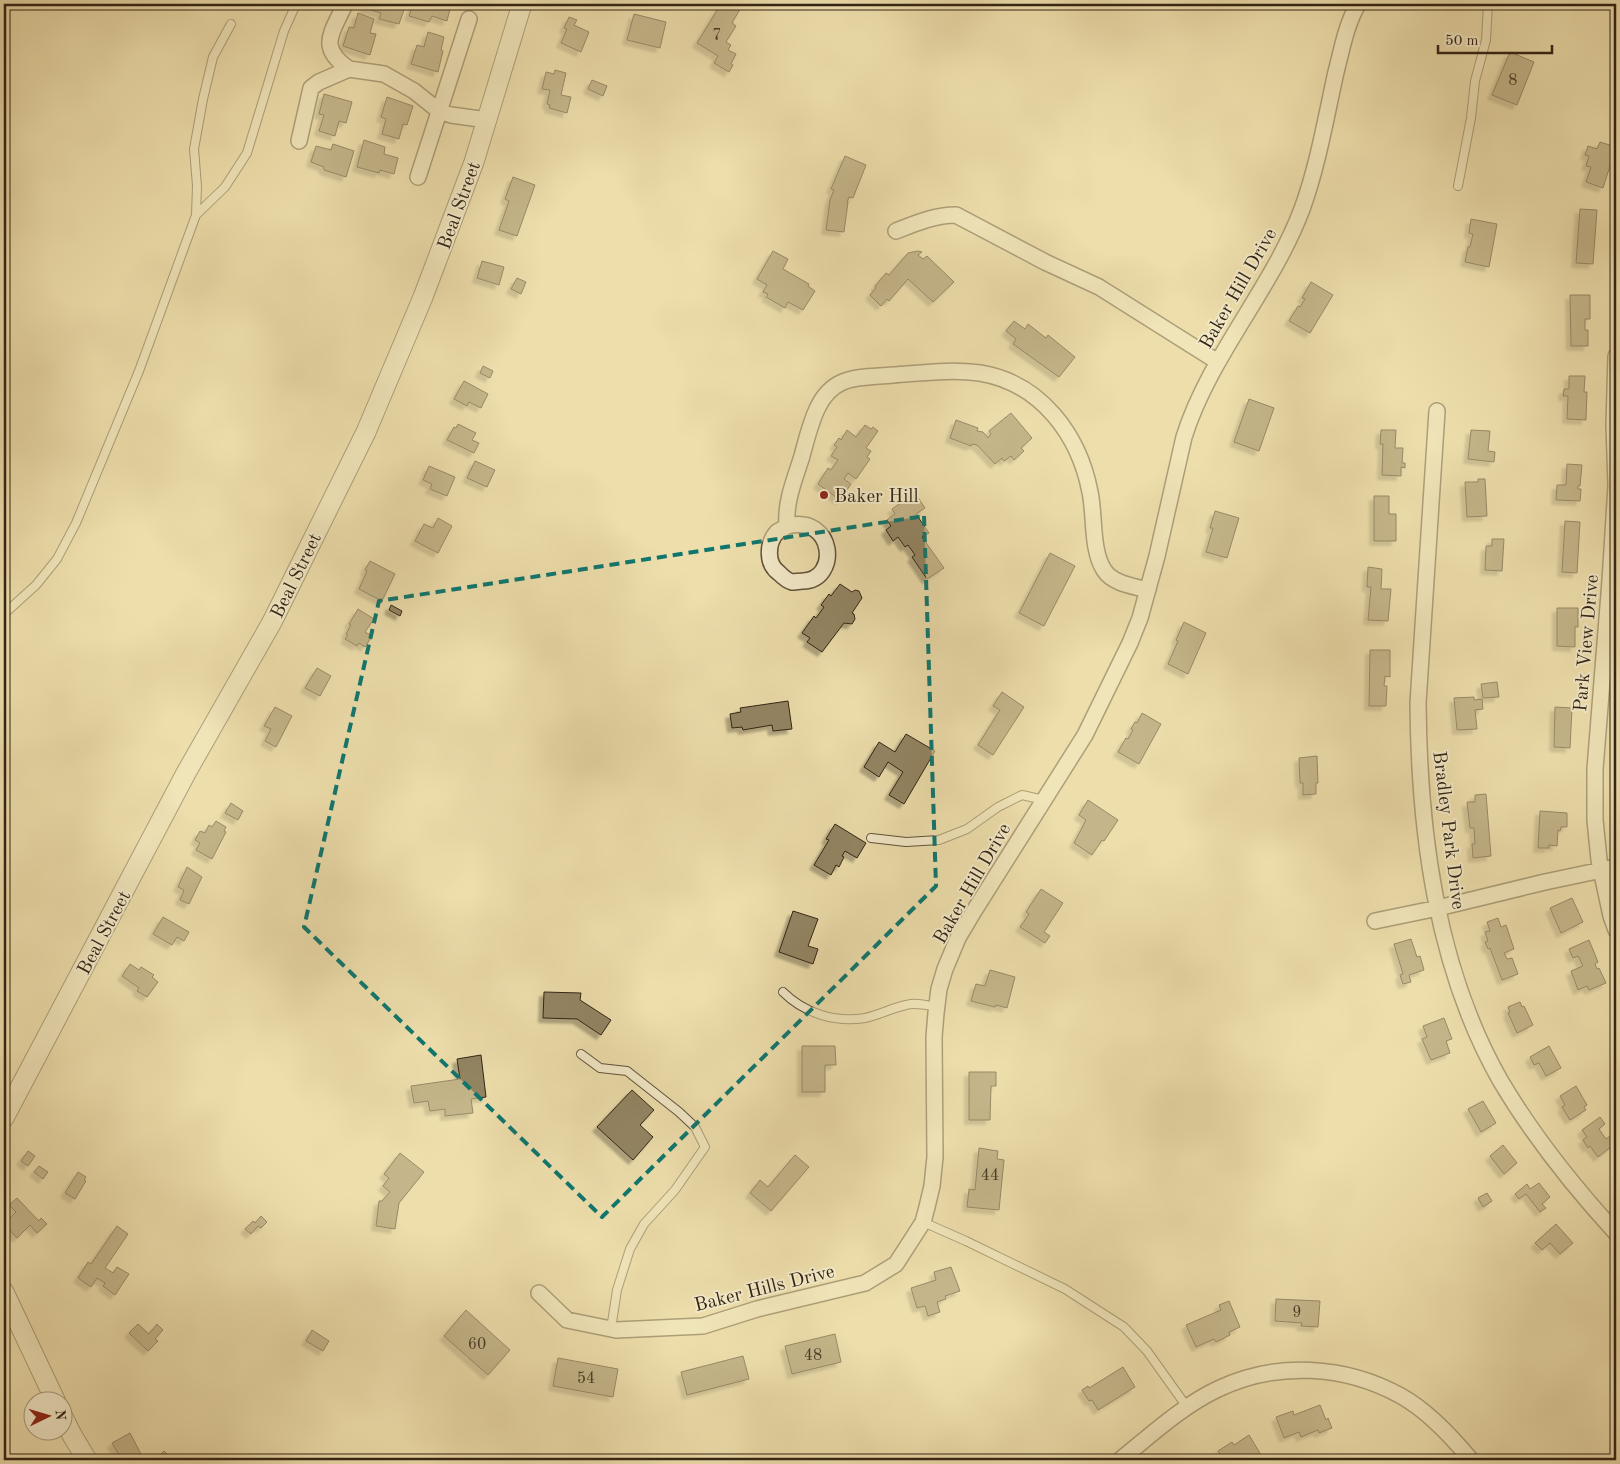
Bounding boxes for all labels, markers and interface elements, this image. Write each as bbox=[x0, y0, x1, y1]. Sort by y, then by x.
scale bar bbox=[1438, 22, 1551, 54]
house number: 7 bbox=[712, 28, 722, 44]
text: 50 m bbox=[1445, 34, 1479, 49]
house number: 8 bbox=[1508, 73, 1518, 89]
street label: Beal Street bbox=[436, 159, 485, 252]
street label: Baker Hill Drive bbox=[1197, 226, 1281, 353]
place label: Baker Hill bbox=[834, 488, 919, 507]
marker: Baker Hill bbox=[818, 489, 830, 501]
street label: Beal Street bbox=[269, 531, 326, 622]
street label: Park View Drive bbox=[1572, 574, 1603, 713]
street label: Bradley Park Drive bbox=[1428, 750, 1467, 911]
street label: Baker Hill Drive bbox=[931, 821, 1015, 948]
street label: Beal Street bbox=[75, 888, 135, 978]
house number: 44 bbox=[981, 1168, 999, 1184]
street label: Baker Hills Drive bbox=[693, 1263, 837, 1316]
house number: 9 bbox=[1292, 1305, 1302, 1321]
house number: 60 bbox=[468, 1337, 486, 1353]
house number: 48 bbox=[804, 1348, 822, 1364]
house number: 54 bbox=[577, 1371, 595, 1387]
north arrow bbox=[22, 1392, 72, 1442]
text: N bbox=[53, 1409, 67, 1421]

